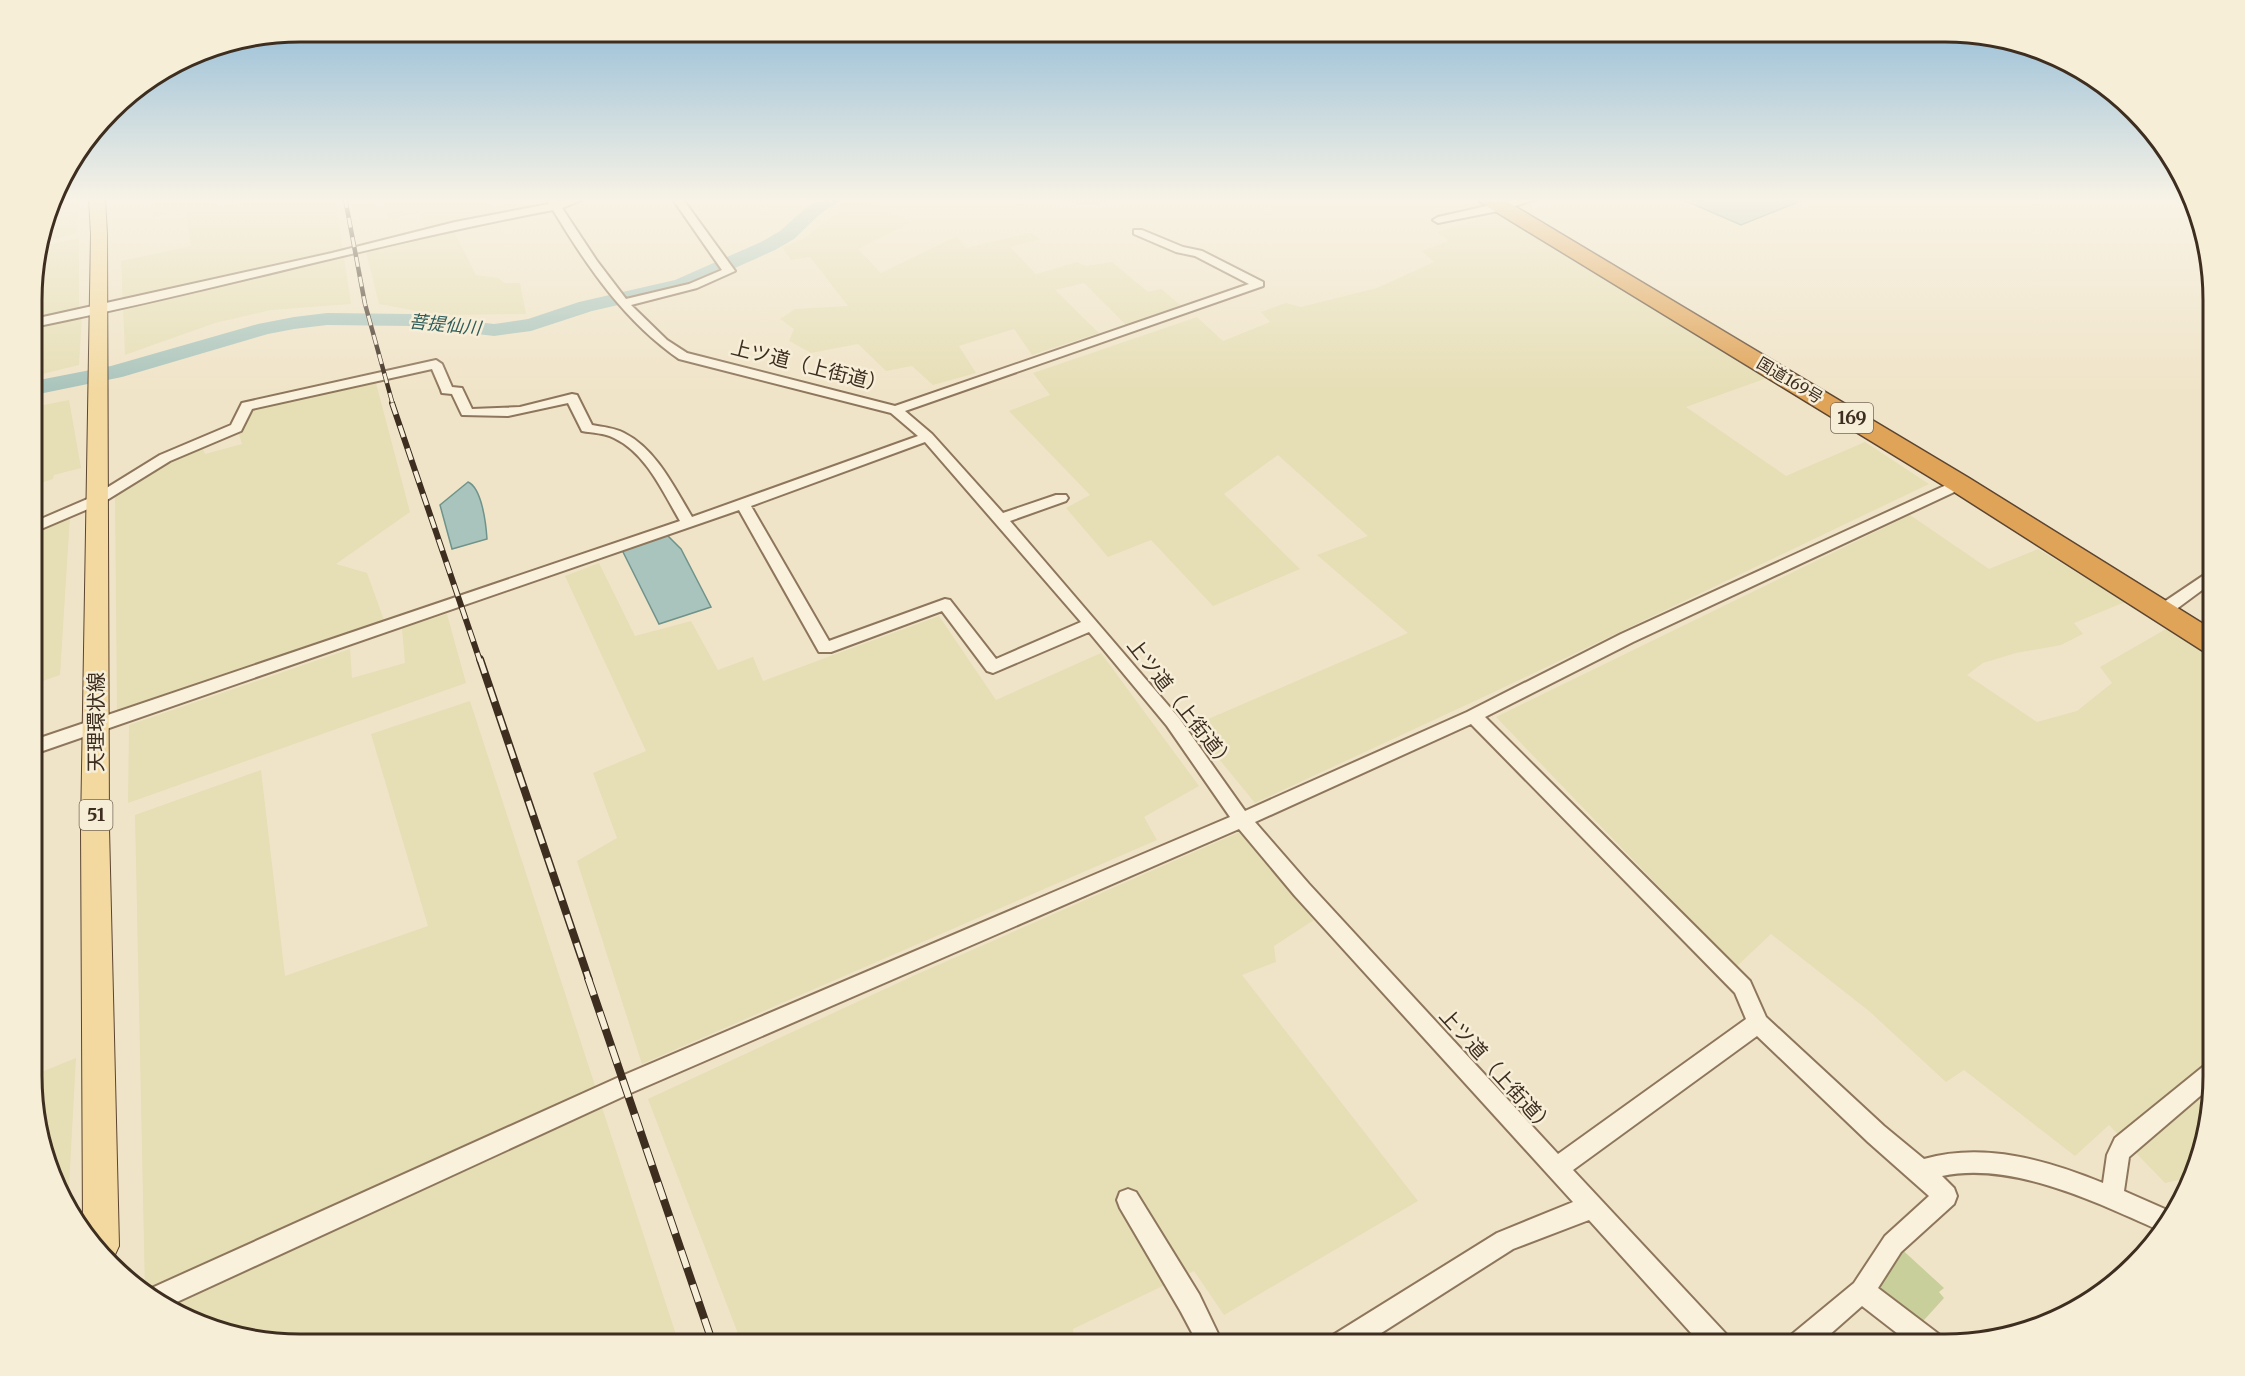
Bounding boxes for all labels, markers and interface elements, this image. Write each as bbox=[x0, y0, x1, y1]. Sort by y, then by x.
water label: 菩提仙川 bbox=[408, 309, 484, 340]
street label: 上ツ道（上街道） bbox=[728, 334, 890, 397]
street label: 国道169号 bbox=[1753, 352, 1827, 408]
road number: 169 bbox=[1831, 403, 1873, 433]
street label: 上ツ道（上街道） bbox=[1122, 633, 1240, 774]
street label: 天理環状線 bbox=[83, 672, 108, 772]
road number: 51 bbox=[80, 800, 112, 830]
street label: 上ツ道（上街道） bbox=[1435, 1003, 1560, 1138]

